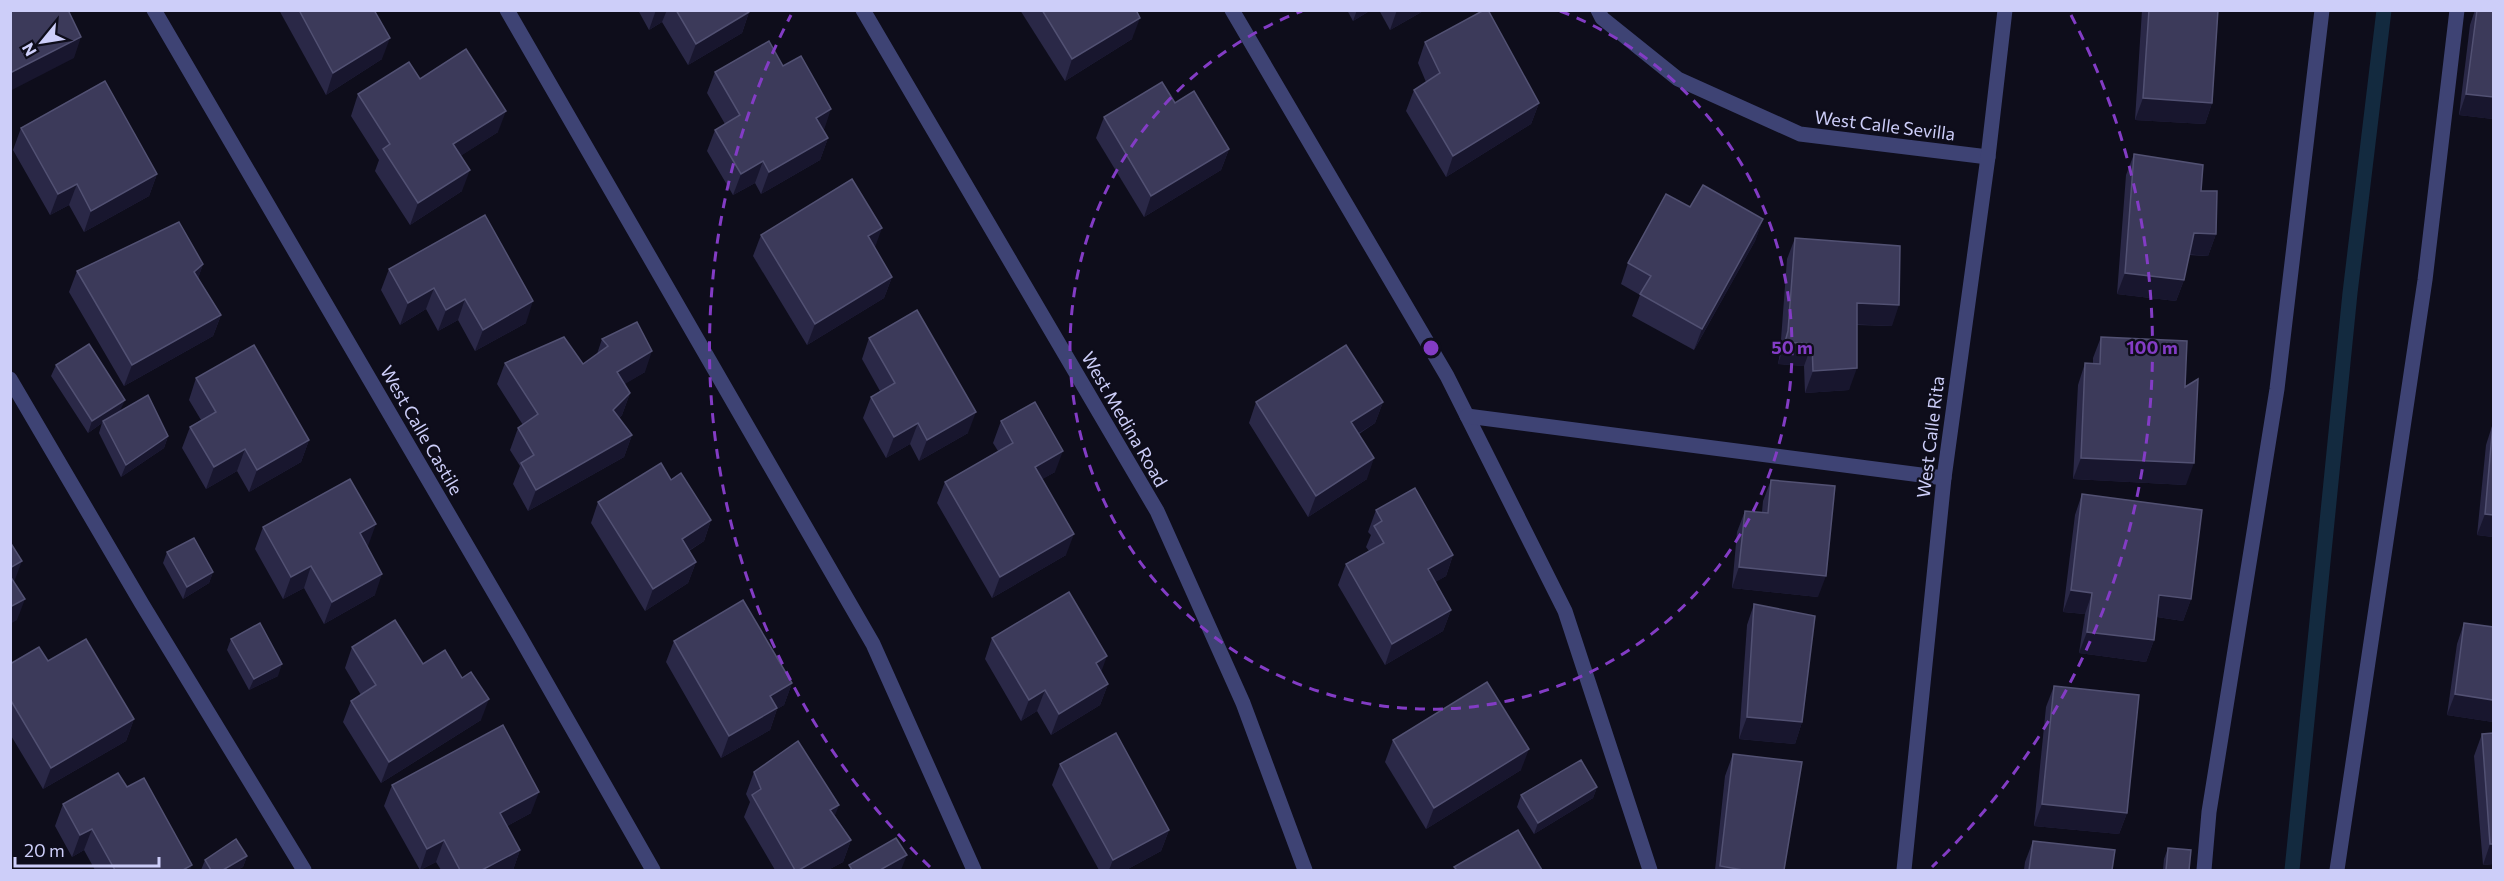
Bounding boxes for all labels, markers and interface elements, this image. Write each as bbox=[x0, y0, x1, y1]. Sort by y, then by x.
north arrow bbox=[12, 12, 72, 72]
text: N bbox=[17, 40, 40, 60]
street label: West Calle Sevilla bbox=[1813, 105, 1957, 145]
text: 50 m bbox=[1771, 336, 1813, 358]
text: 100 m bbox=[2126, 336, 2178, 358]
centre of rings bbox=[1421, 338, 1441, 358]
street label: West Medina Road bbox=[1077, 347, 1173, 491]
street label: West Calle Castile bbox=[376, 362, 468, 498]
street label: West Calle Rita bbox=[1912, 375, 1948, 499]
scale bar bbox=[15, 830, 159, 868]
text: 20 m bbox=[24, 839, 65, 861]

